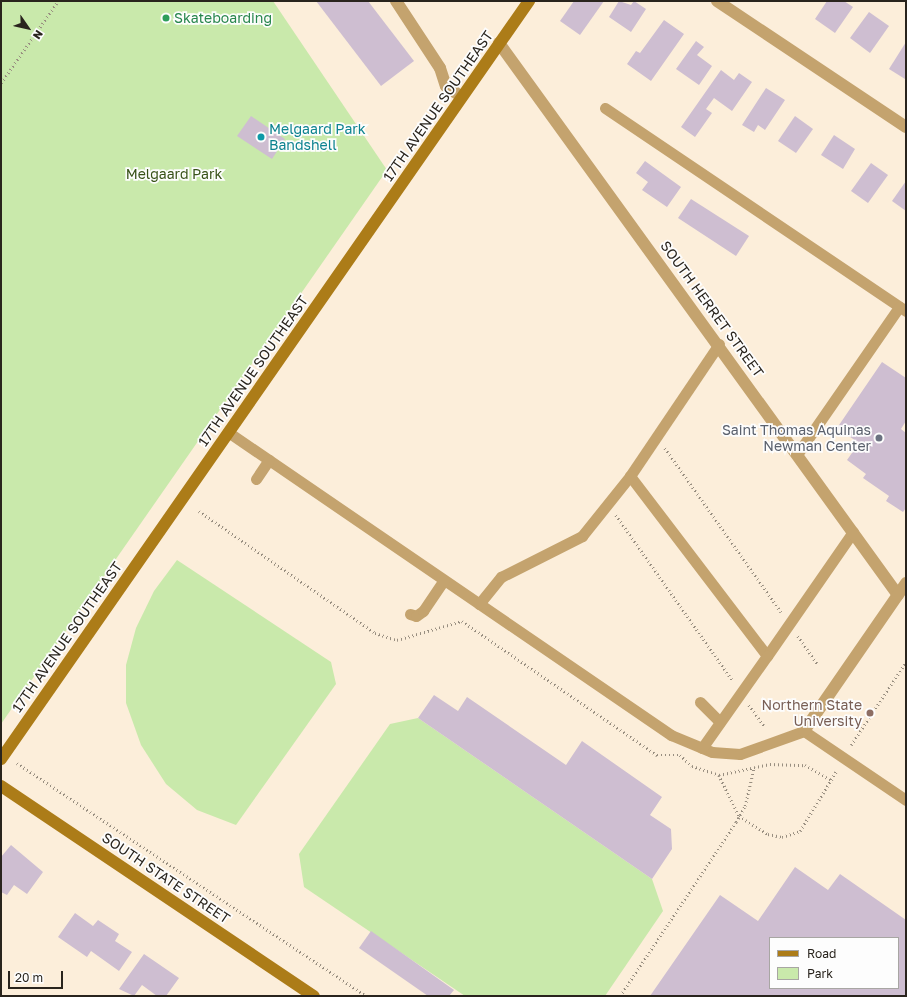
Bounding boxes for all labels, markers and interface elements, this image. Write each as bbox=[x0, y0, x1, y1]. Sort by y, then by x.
north arrow bbox=[8, 8, 48, 48]
place label: Skateboarding bbox=[174, 10, 272, 26]
marker: Skateboarding bbox=[161, 13, 171, 23]
street label: 17TH AVENUE SOUTHEAST bbox=[379, 27, 497, 185]
text: N bbox=[31, 28, 46, 42]
place label: Melgaard Park Bandshell bbox=[269, 121, 366, 154]
marker: Melgaard Park Bandshell bbox=[256, 132, 266, 142]
park label: Melgaard Park bbox=[126, 166, 222, 182]
street label: SOUTH HERRET STREET bbox=[657, 238, 767, 380]
street label: 17TH AVENUE SOUTHEAST bbox=[194, 292, 312, 450]
place label: Saint Thomas Aquinas Newman Center bbox=[722, 422, 871, 454]
marker: Saint Thomas Aquinas Newman Center bbox=[874, 433, 884, 443]
street label: 17TH AVENUE SOUTHEAST bbox=[8, 558, 126, 716]
place label: Northern State University bbox=[762, 697, 862, 730]
marker: Northern State University bbox=[865, 708, 875, 718]
street label: SOUTH STATE STREET bbox=[99, 829, 233, 927]
legend bbox=[769, 937, 899, 989]
text: Road bbox=[807, 946, 836, 961]
scale bar bbox=[10, 963, 65, 989]
text: Park bbox=[807, 966, 833, 981]
text: 20 m bbox=[15, 970, 43, 985]

